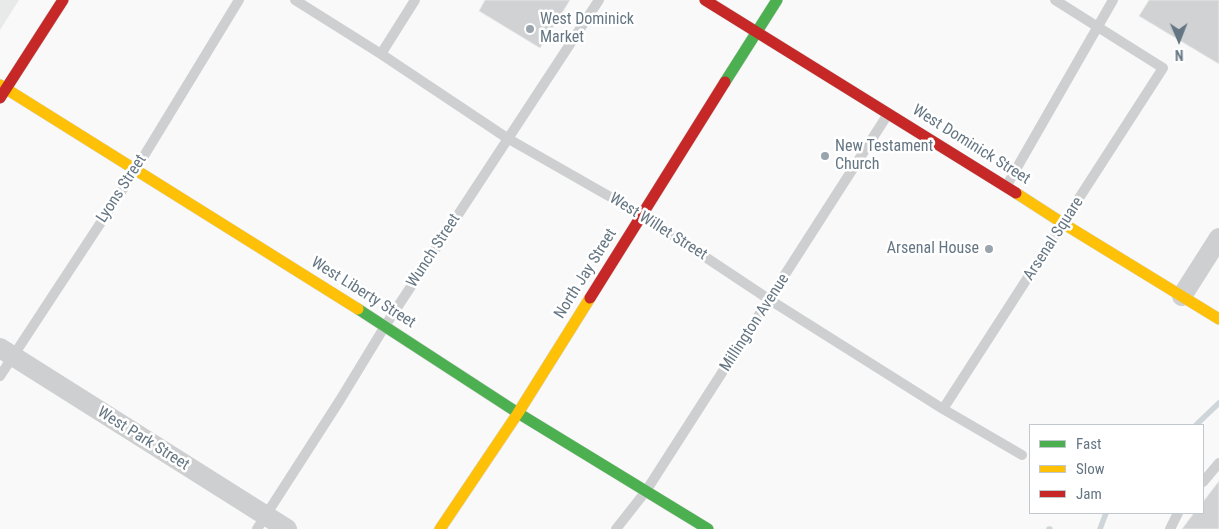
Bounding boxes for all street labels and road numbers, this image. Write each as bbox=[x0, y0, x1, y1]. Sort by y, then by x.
street label: West Dominick Street bbox=[909, 101, 1033, 189]
street label: Lyons Street bbox=[93, 151, 151, 227]
street label: West Willet Street bbox=[606, 189, 710, 265]
street label: Arsenal Square bbox=[1020, 194, 1088, 284]
street label: Wunch Street bbox=[403, 211, 465, 291]
street label: North Jay Street bbox=[551, 225, 621, 323]
street label: West Liberty Street bbox=[307, 253, 419, 333]
street label: Millington Avenue bbox=[716, 271, 794, 375]
street label: West Park Street bbox=[93, 403, 193, 475]

